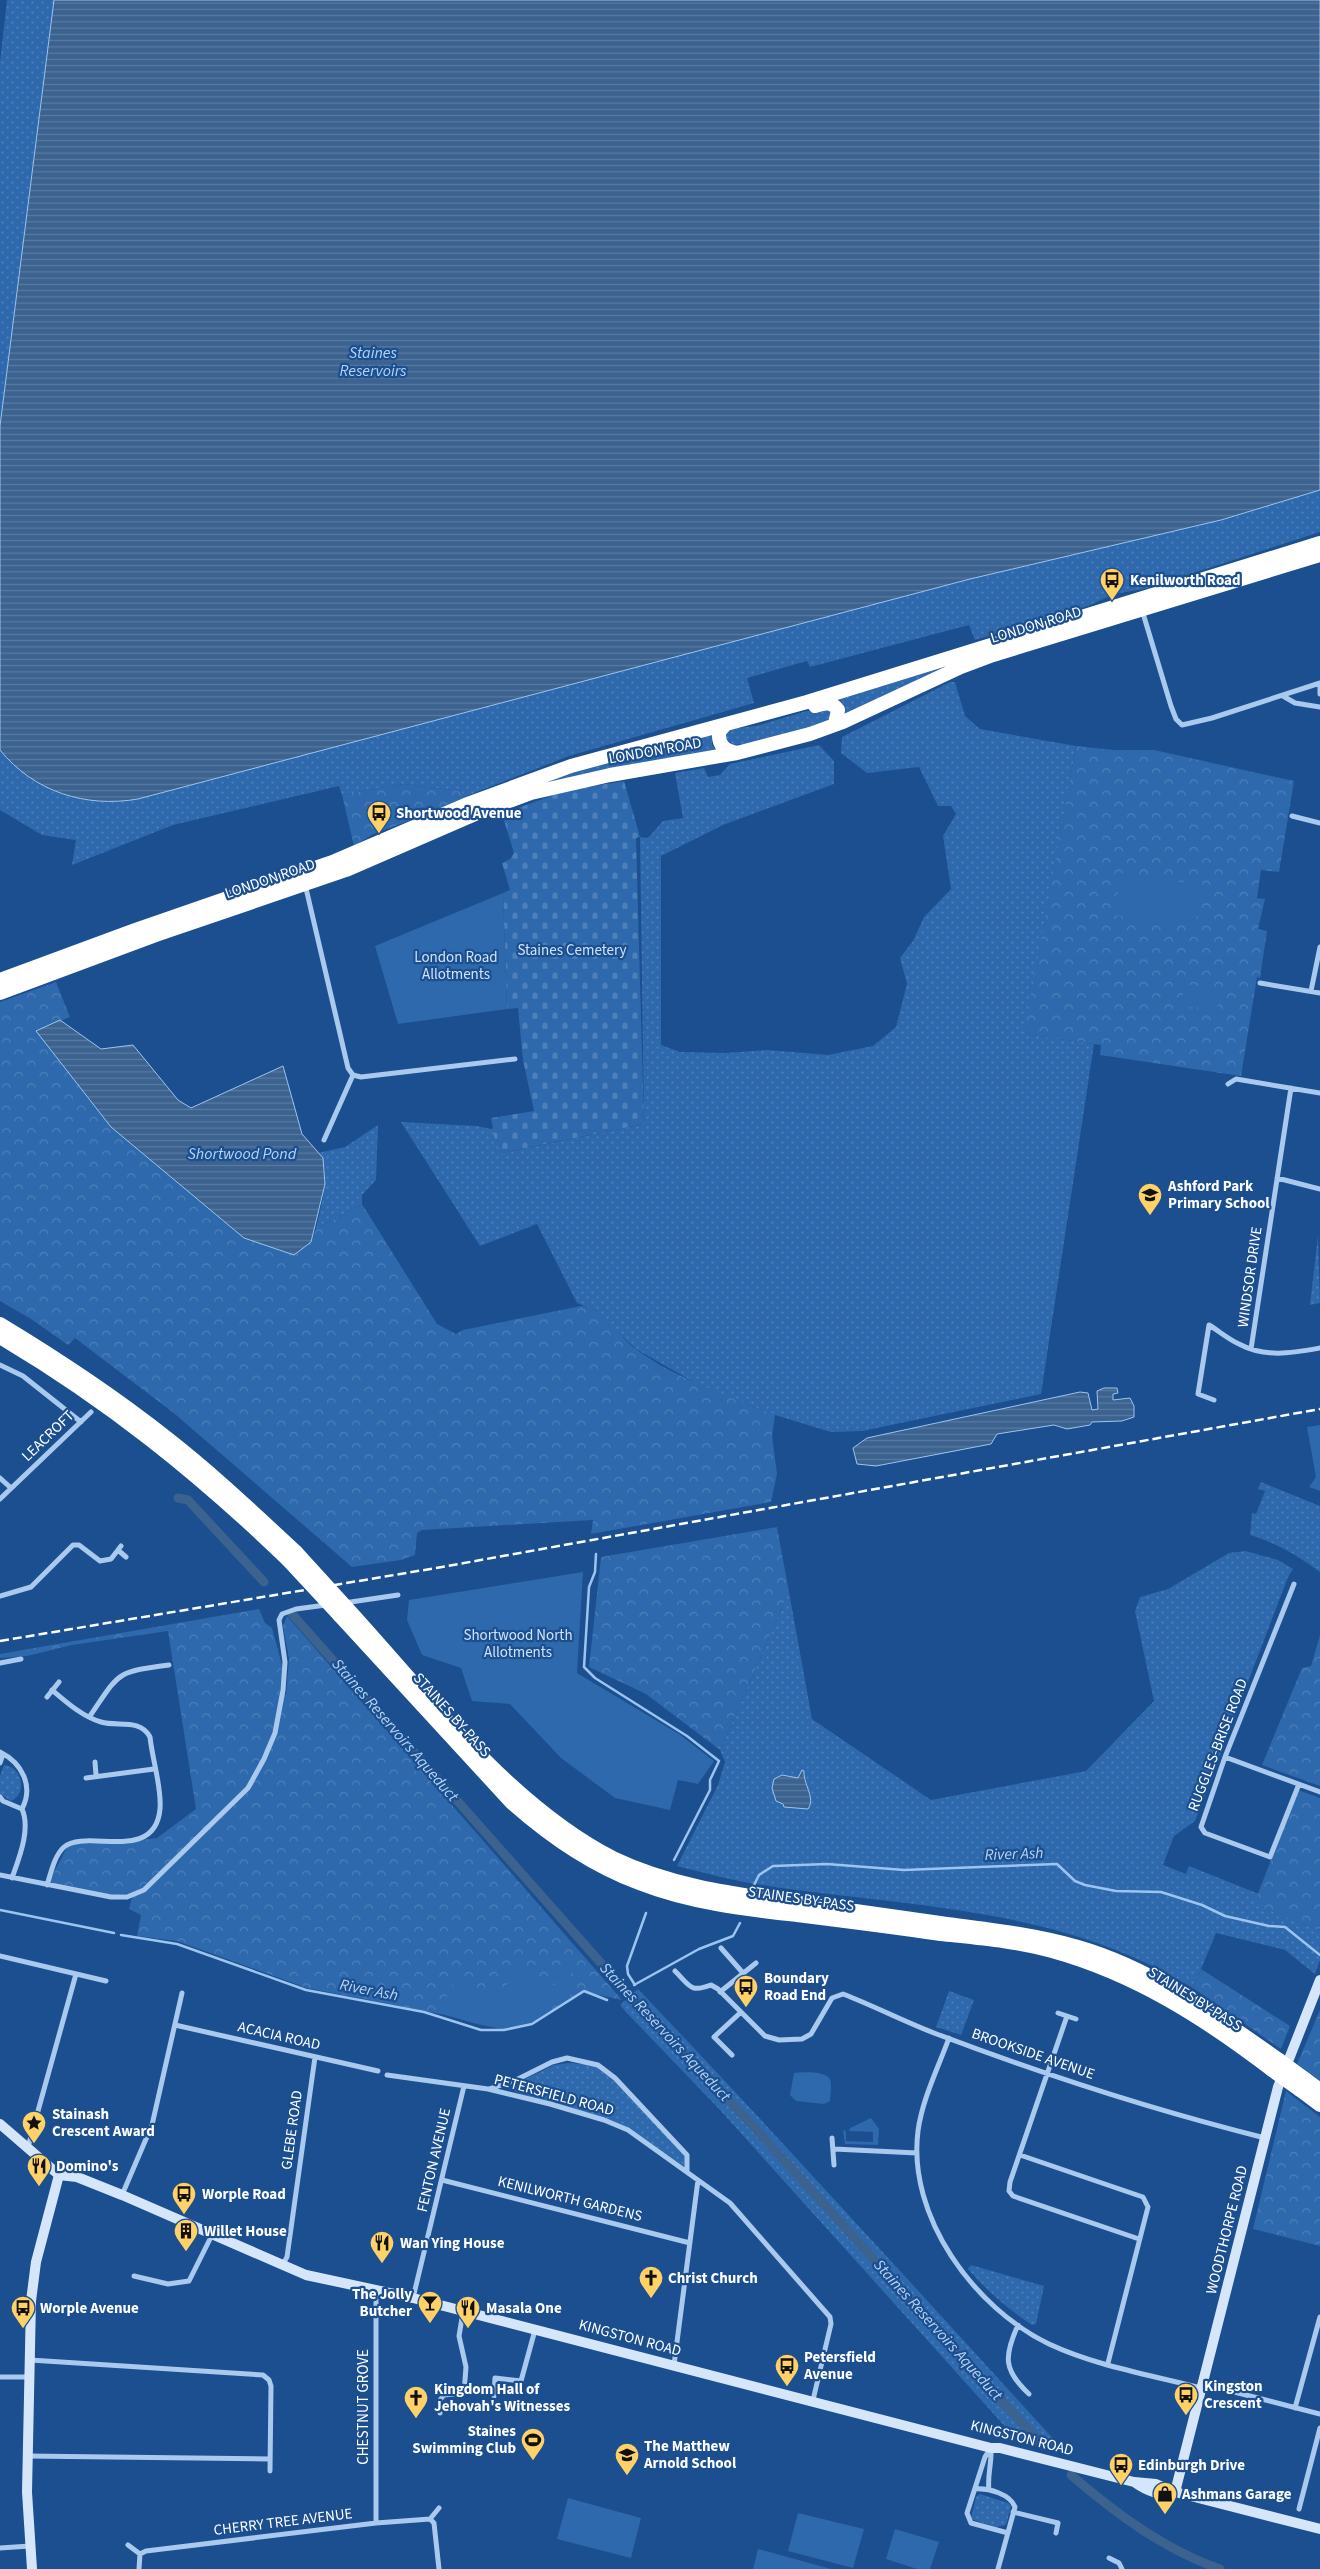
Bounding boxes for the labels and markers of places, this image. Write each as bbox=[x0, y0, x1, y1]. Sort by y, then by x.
bus stop icon: Kenilworth Road bbox=[1099, 567, 1125, 601]
place label: Kenilworth Road bbox=[1130, 570, 1241, 591]
bus stop icon: Shortwood Avenue bbox=[366, 800, 392, 834]
place label: Shortwood Avenue bbox=[396, 803, 522, 824]
place label: Ashford Park Primary School bbox=[1167, 1176, 1270, 1214]
school or university icon: Ashford Park Primary School bbox=[1137, 1182, 1163, 1216]
place label: Boundary Road End bbox=[764, 1968, 829, 2006]
bus stop icon: Boundary Road End bbox=[733, 1974, 759, 2008]
place label: Stainash Crescent Award bbox=[52, 2104, 155, 2142]
place icon: Stainash Crescent Award bbox=[21, 2110, 47, 2144]
restaurant icon: Domino's bbox=[26, 2153, 52, 2187]
place label: Domino's bbox=[56, 2156, 119, 2177]
bus stop icon: Worple Road bbox=[171, 2181, 197, 2215]
place label: Worple Road bbox=[202, 2184, 286, 2205]
building icon: Willet House bbox=[173, 2218, 199, 2252]
place label: Willet House bbox=[204, 2221, 287, 2242]
restaurant icon: Wan Ying House bbox=[369, 2230, 395, 2264]
place label: Wan Ying House bbox=[400, 2233, 505, 2254]
church icon: Christ Church bbox=[638, 2265, 664, 2299]
place label: Christ Church bbox=[668, 2268, 758, 2289]
place label: The Jolly Butcher bbox=[352, 2284, 412, 2322]
bar icon: The Jolly Butcher bbox=[417, 2290, 443, 2324]
bus stop icon: Worple Avenue bbox=[10, 2295, 36, 2329]
restaurant icon: Masala One bbox=[455, 2295, 481, 2329]
place label: Worple Avenue bbox=[40, 2298, 139, 2319]
place label: Masala One bbox=[486, 2298, 562, 2319]
place label: Petersfield Avenue bbox=[803, 2347, 876, 2385]
bus stop icon: Petersfield Avenue bbox=[774, 2353, 800, 2387]
place label: Kingston Crescent bbox=[1204, 2376, 1263, 2414]
place label: Kingdom Hall of Jehovah's Witnesses bbox=[434, 2379, 571, 2417]
bus stop icon: Kingston Crescent bbox=[1173, 2382, 1199, 2416]
church icon: Kingdom Hall of Jehovah's Witnesses bbox=[403, 2385, 429, 2419]
place label: Staines Swimming Club bbox=[412, 2421, 516, 2459]
sports icon: Staines Swimming Club bbox=[520, 2427, 546, 2461]
place label: The Matthew Arnold School bbox=[643, 2436, 737, 2474]
school or university icon: The Matthew Arnold School bbox=[614, 2442, 640, 2476]
bus stop icon: Edinburgh Drive bbox=[1108, 2452, 1134, 2486]
place label: Edinburgh Drive bbox=[1138, 2455, 1245, 2476]
shop icon: Ashmans Garage bbox=[1152, 2481, 1178, 2515]
place label: Ashmans Garage bbox=[1181, 2484, 1292, 2505]

